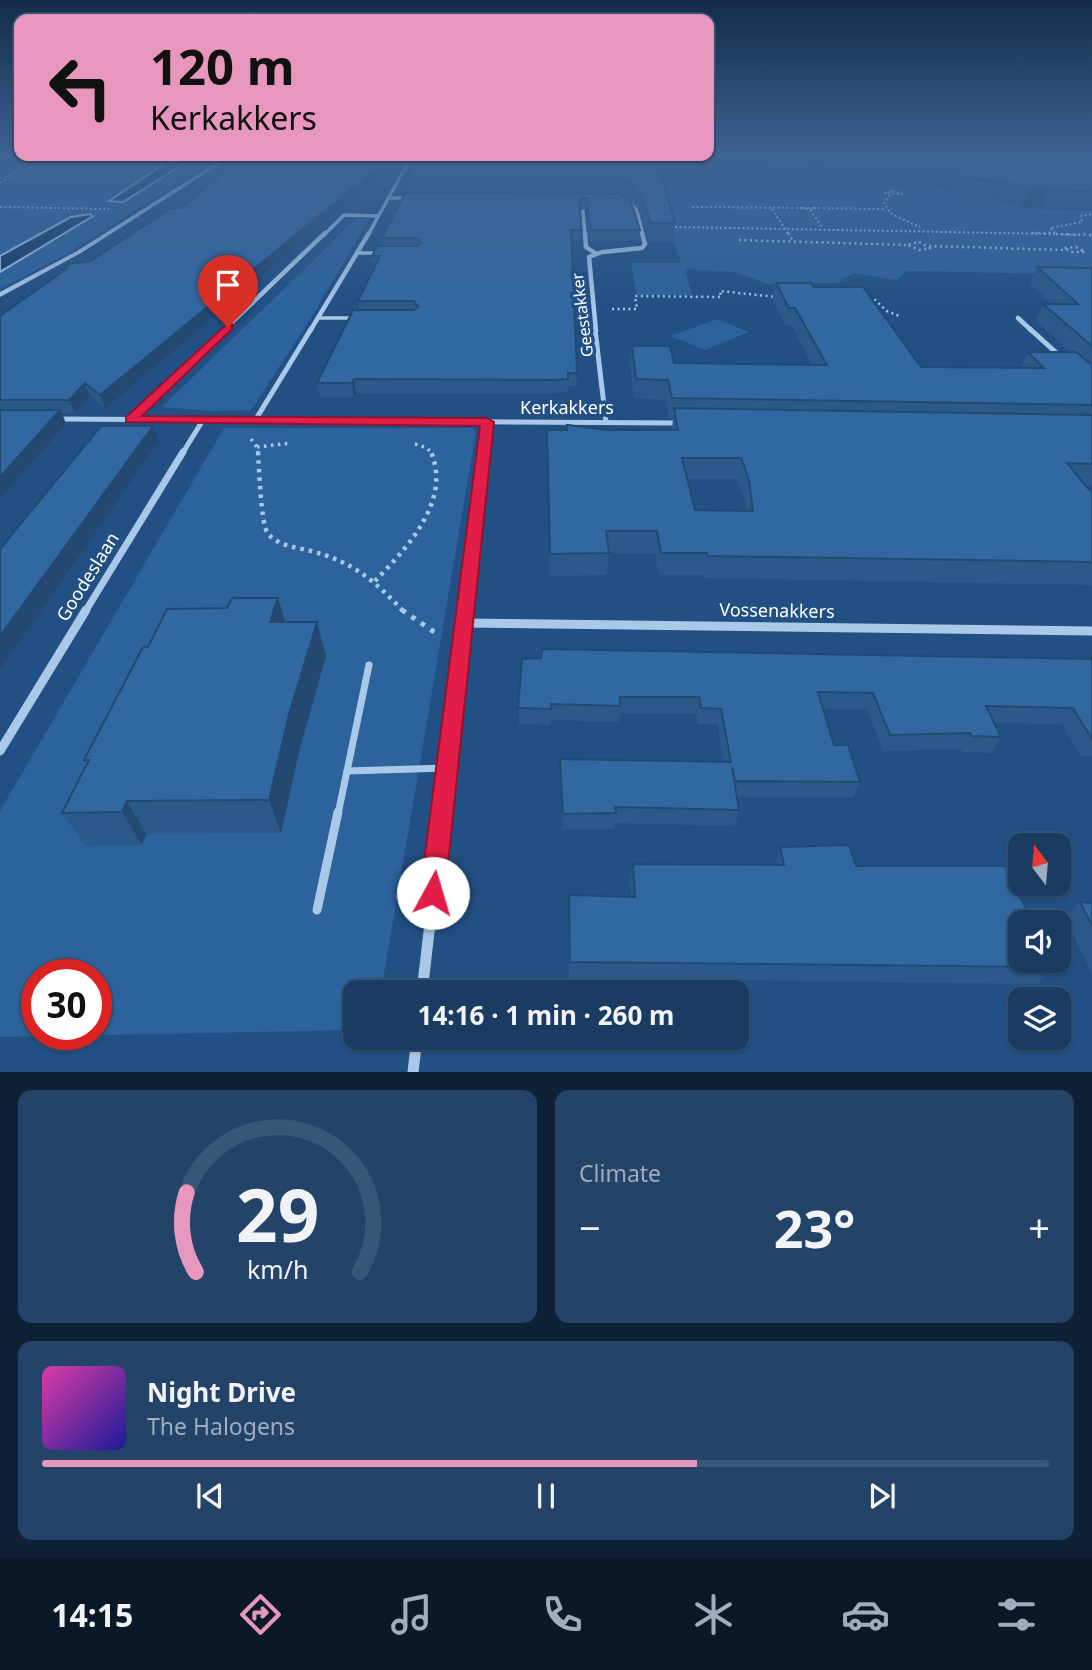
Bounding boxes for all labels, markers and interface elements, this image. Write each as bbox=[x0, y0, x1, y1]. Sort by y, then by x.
text: 120 m bbox=[150, 33, 295, 99]
icon: left bbox=[35, 42, 126, 133]
text: Kerkakkers bbox=[150, 96, 317, 139]
pin bbox=[198, 255, 258, 327]
icon: arrive bbox=[209, 266, 247, 304]
street label: Geestakker bbox=[566, 271, 598, 358]
street label: Kerkakkers bbox=[520, 395, 614, 419]
street label: Goodeslaan bbox=[50, 527, 124, 626]
street label: Vossenakkers bbox=[719, 597, 835, 623]
north arrow bbox=[1008, 833, 1071, 896]
map controls bbox=[1008, 833, 1071, 1050]
position arrow bbox=[396, 856, 470, 930]
button: sound bbox=[1008, 910, 1071, 973]
speed limit sign: 30 bbox=[21, 959, 112, 1050]
button: layers bbox=[1008, 987, 1071, 1050]
text: 14:16 · 1 min · 260 m bbox=[418, 997, 674, 1033]
text: Climate bbox=[579, 1157, 661, 1189]
text: 29 bbox=[236, 1165, 319, 1264]
text: 23° bbox=[774, 1192, 855, 1263]
text: − bbox=[579, 1201, 601, 1253]
text: + bbox=[1028, 1201, 1050, 1253]
text: km/h bbox=[247, 1252, 308, 1286]
text: Night Drive bbox=[147, 1374, 296, 1410]
text: The Halogens bbox=[147, 1410, 295, 1442]
icon: previous bbox=[191, 1477, 229, 1515]
icon: pause bbox=[527, 1477, 565, 1515]
icon: next bbox=[863, 1477, 901, 1515]
icon: directions bbox=[236, 1590, 285, 1639]
icon: music bbox=[387, 1590, 436, 1639]
icon: phone bbox=[538, 1590, 587, 1639]
icon: climate bbox=[689, 1590, 738, 1639]
icon: car bbox=[841, 1590, 890, 1639]
icon: filters bbox=[992, 1590, 1041, 1639]
text: 14:15 bbox=[51, 1593, 133, 1636]

